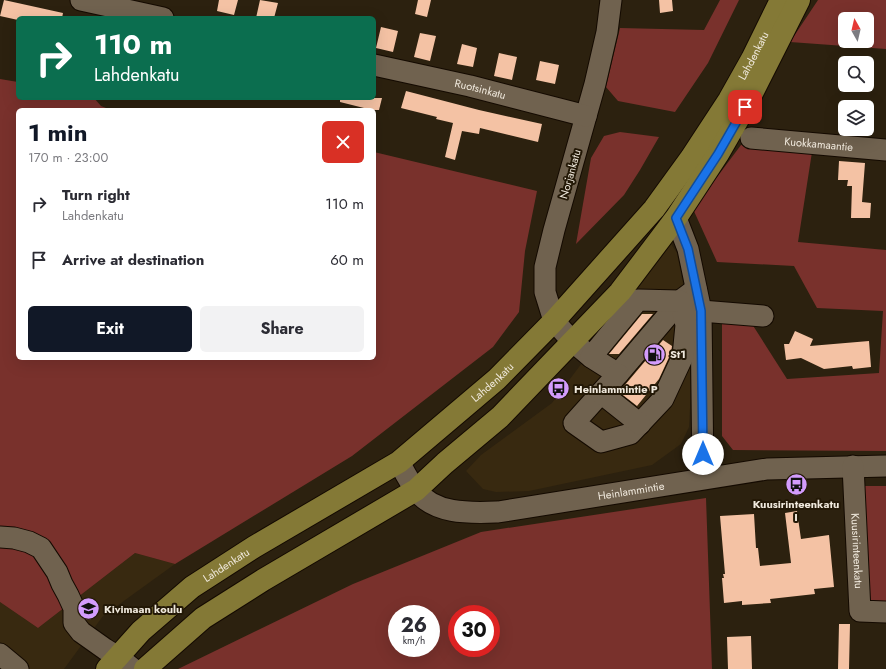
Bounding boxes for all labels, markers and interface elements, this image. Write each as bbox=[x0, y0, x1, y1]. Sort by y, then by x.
north arrow bbox=[838, 12, 874, 48]
map controls bbox=[838, 12, 874, 136]
text: 110 m bbox=[94, 24, 172, 65]
street label: Lahdenkatu bbox=[734, 29, 772, 83]
icon: right bbox=[28, 32, 80, 84]
button: search bbox=[838, 56, 874, 92]
text: Lahdenkatu bbox=[94, 62, 180, 88]
street label: Ruotsinkatu bbox=[453, 75, 508, 103]
pin bbox=[728, 90, 762, 124]
icon: arrive bbox=[734, 96, 756, 118]
button: layers bbox=[838, 100, 874, 136]
text: 1 min bbox=[28, 115, 88, 150]
button: close bbox=[322, 121, 364, 163]
street label: Kuokkamaantie bbox=[784, 133, 854, 155]
street label: Norjankatu bbox=[555, 147, 585, 201]
text: 170 m · 23:00 bbox=[28, 148, 108, 167]
text: Turn right bbox=[62, 184, 130, 206]
icon: right bbox=[28, 193, 50, 215]
text: 110 m bbox=[325, 193, 364, 215]
text: Lahdenkatu bbox=[62, 206, 124, 225]
icon: arrive bbox=[28, 249, 50, 271]
text: Arrive at destination bbox=[62, 249, 204, 271]
text: 60 m bbox=[330, 249, 364, 271]
button: Exit bbox=[28, 306, 192, 352]
button: Share bbox=[200, 306, 364, 352]
fuel station icon: St1 bbox=[641, 341, 667, 367]
place label: St1 bbox=[670, 346, 686, 362]
street label: Lahdenkatu bbox=[468, 359, 517, 406]
bus stop icon: Heinlammintie P bbox=[545, 376, 571, 402]
place label: Heinlammintie P bbox=[574, 381, 658, 397]
position arrow bbox=[682, 433, 724, 475]
bus stop icon: Kuusirinteenkatu I bbox=[783, 471, 809, 497]
street label: Heinlammintie bbox=[597, 477, 666, 504]
place label: Kuusirinteenkatu I bbox=[753, 496, 839, 525]
street label: Kuusirinteenkatu bbox=[847, 513, 867, 589]
street label: Lahdenkatu bbox=[200, 544, 252, 586]
school or university icon: Kivimaan koulu bbox=[75, 596, 101, 622]
place label: Kivimaan koulu bbox=[104, 601, 182, 617]
speed limit sign: 30 bbox=[448, 605, 500, 657]
text: 26 bbox=[401, 611, 427, 640]
text: km/h bbox=[403, 633, 425, 648]

